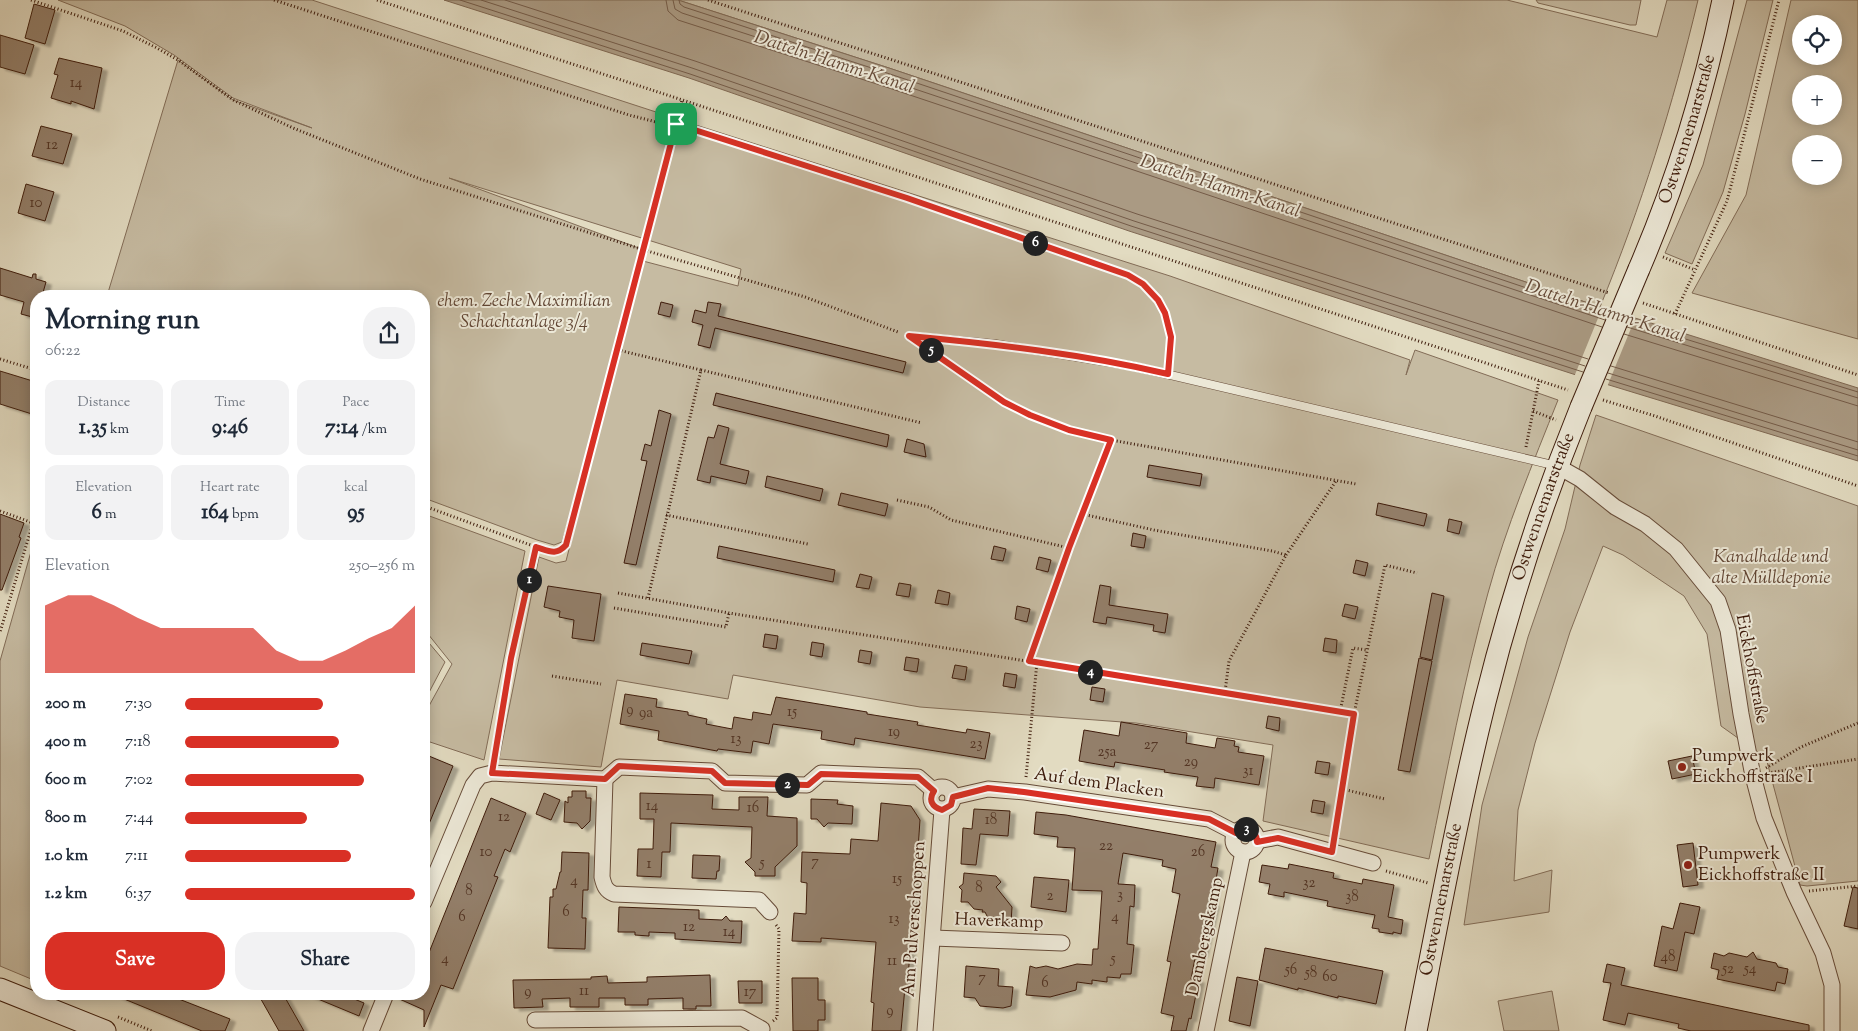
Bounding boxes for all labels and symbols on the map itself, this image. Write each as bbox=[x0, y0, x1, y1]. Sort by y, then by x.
water label: Datteln-Hamm-Kanal bbox=[750, 24, 918, 102]
street label: Ostwennemarstraße bbox=[1653, 52, 1723, 208]
house number: 14 bbox=[70, 73, 83, 94]
pin bbox=[655, 103, 697, 145]
house number: 12 bbox=[46, 135, 58, 156]
water label: Datteln-Hamm-Kanal bbox=[1136, 148, 1304, 226]
house number: 10 bbox=[30, 193, 43, 214]
pin: 6 bbox=[1022, 230, 1048, 256]
water label: Datteln-Hamm-Kanal bbox=[1521, 273, 1689, 351]
park label: ehem. Zeche Maximilian Schachtanlage 3/4 bbox=[437, 289, 611, 336]
pin: 5 bbox=[918, 338, 944, 362]
street label: Ostwennemarstraße bbox=[1506, 429, 1582, 584]
park label: Kanalhalde und alte Mülldeponie bbox=[1711, 545, 1831, 592]
pin: 1 bbox=[516, 568, 542, 592]
street label: Eickhoffstraße bbox=[1728, 612, 1774, 726]
pin: 4 bbox=[1078, 660, 1102, 684]
house number: 9 bbox=[626, 700, 634, 721]
house number: 15 bbox=[787, 702, 797, 723]
house number: 9a bbox=[639, 703, 653, 724]
house number: 19 bbox=[888, 722, 900, 743]
house number: 13 bbox=[730, 729, 742, 750]
house number: 23 bbox=[969, 734, 983, 755]
house number: 27 bbox=[1144, 735, 1159, 756]
house number: 25a bbox=[1097, 742, 1117, 763]
place label: Pumpwerk Eickhoffstraße I bbox=[1692, 744, 1813, 791]
house number: 29 bbox=[1184, 752, 1198, 773]
house number: 31 bbox=[1242, 761, 1254, 782]
marker: Pumpwerk Eickhoffstraße I bbox=[1676, 761, 1688, 773]
street label: Auf dem Placken bbox=[1032, 762, 1166, 806]
pin: 2 bbox=[774, 772, 800, 798]
house number: 14 bbox=[646, 796, 659, 817]
house number: 16 bbox=[747, 798, 759, 819]
house number: 12 bbox=[498, 807, 510, 828]
house number: 18 bbox=[985, 810, 997, 831]
pin: 3 bbox=[1234, 816, 1258, 842]
street label: Ostwennemarstraße bbox=[1414, 821, 1470, 978]
house number: 22 bbox=[1099, 836, 1113, 857]
street label: Am Pulverschoppen bbox=[897, 840, 933, 998]
house number: 10 bbox=[480, 842, 493, 863]
house number: 26 bbox=[1191, 842, 1205, 863]
place label: Pumpwerk Eickhoffstraße II bbox=[1698, 842, 1825, 889]
house number: 7 bbox=[811, 852, 819, 873]
house number: 5 bbox=[758, 853, 765, 874]
house number: 1 bbox=[646, 854, 652, 875]
marker: Pumpwerk Eickhoffstraße II bbox=[1682, 859, 1694, 871]
house number: 15 bbox=[892, 869, 902, 890]
house number: 4 bbox=[570, 871, 578, 892]
house number: 32 bbox=[1302, 873, 1316, 894]
street label: Dambergskamp bbox=[1181, 875, 1231, 999]
house number: 8 bbox=[975, 878, 983, 899]
house number: 8 bbox=[465, 881, 473, 902]
house number: 3 bbox=[1117, 885, 1123, 906]
house number: 2 bbox=[1046, 886, 1054, 907]
house number: 38 bbox=[1345, 887, 1359, 908]
house number: 6 bbox=[562, 902, 570, 923]
house number: 6 bbox=[458, 907, 466, 928]
street label: Haverkamp bbox=[954, 907, 1044, 937]
house number: 4 bbox=[1111, 907, 1119, 928]
house number: 13 bbox=[888, 909, 900, 930]
house number: 12 bbox=[683, 917, 695, 938]
house number: 14 bbox=[723, 922, 736, 943]
house number: 48 bbox=[1660, 947, 1676, 968]
house number: 4 bbox=[441, 949, 449, 970]
house number: 5 bbox=[1109, 949, 1116, 970]
house number: 11 bbox=[887, 951, 897, 972]
house number: 52 bbox=[1721, 959, 1734, 980]
house number: 54 bbox=[1743, 959, 1757, 980]
house number: 56 bbox=[1284, 960, 1297, 981]
house number: 58 bbox=[1304, 963, 1317, 984]
house number: 60 bbox=[1322, 967, 1338, 988]
house number: 7 bbox=[978, 968, 986, 989]
house number: 6 bbox=[1041, 973, 1049, 994]
house number: 11 bbox=[579, 981, 589, 1002]
house number: 9 bbox=[524, 982, 532, 1003]
house number: 17 bbox=[744, 982, 757, 1003]
house number: 9 bbox=[886, 1001, 894, 1022]

